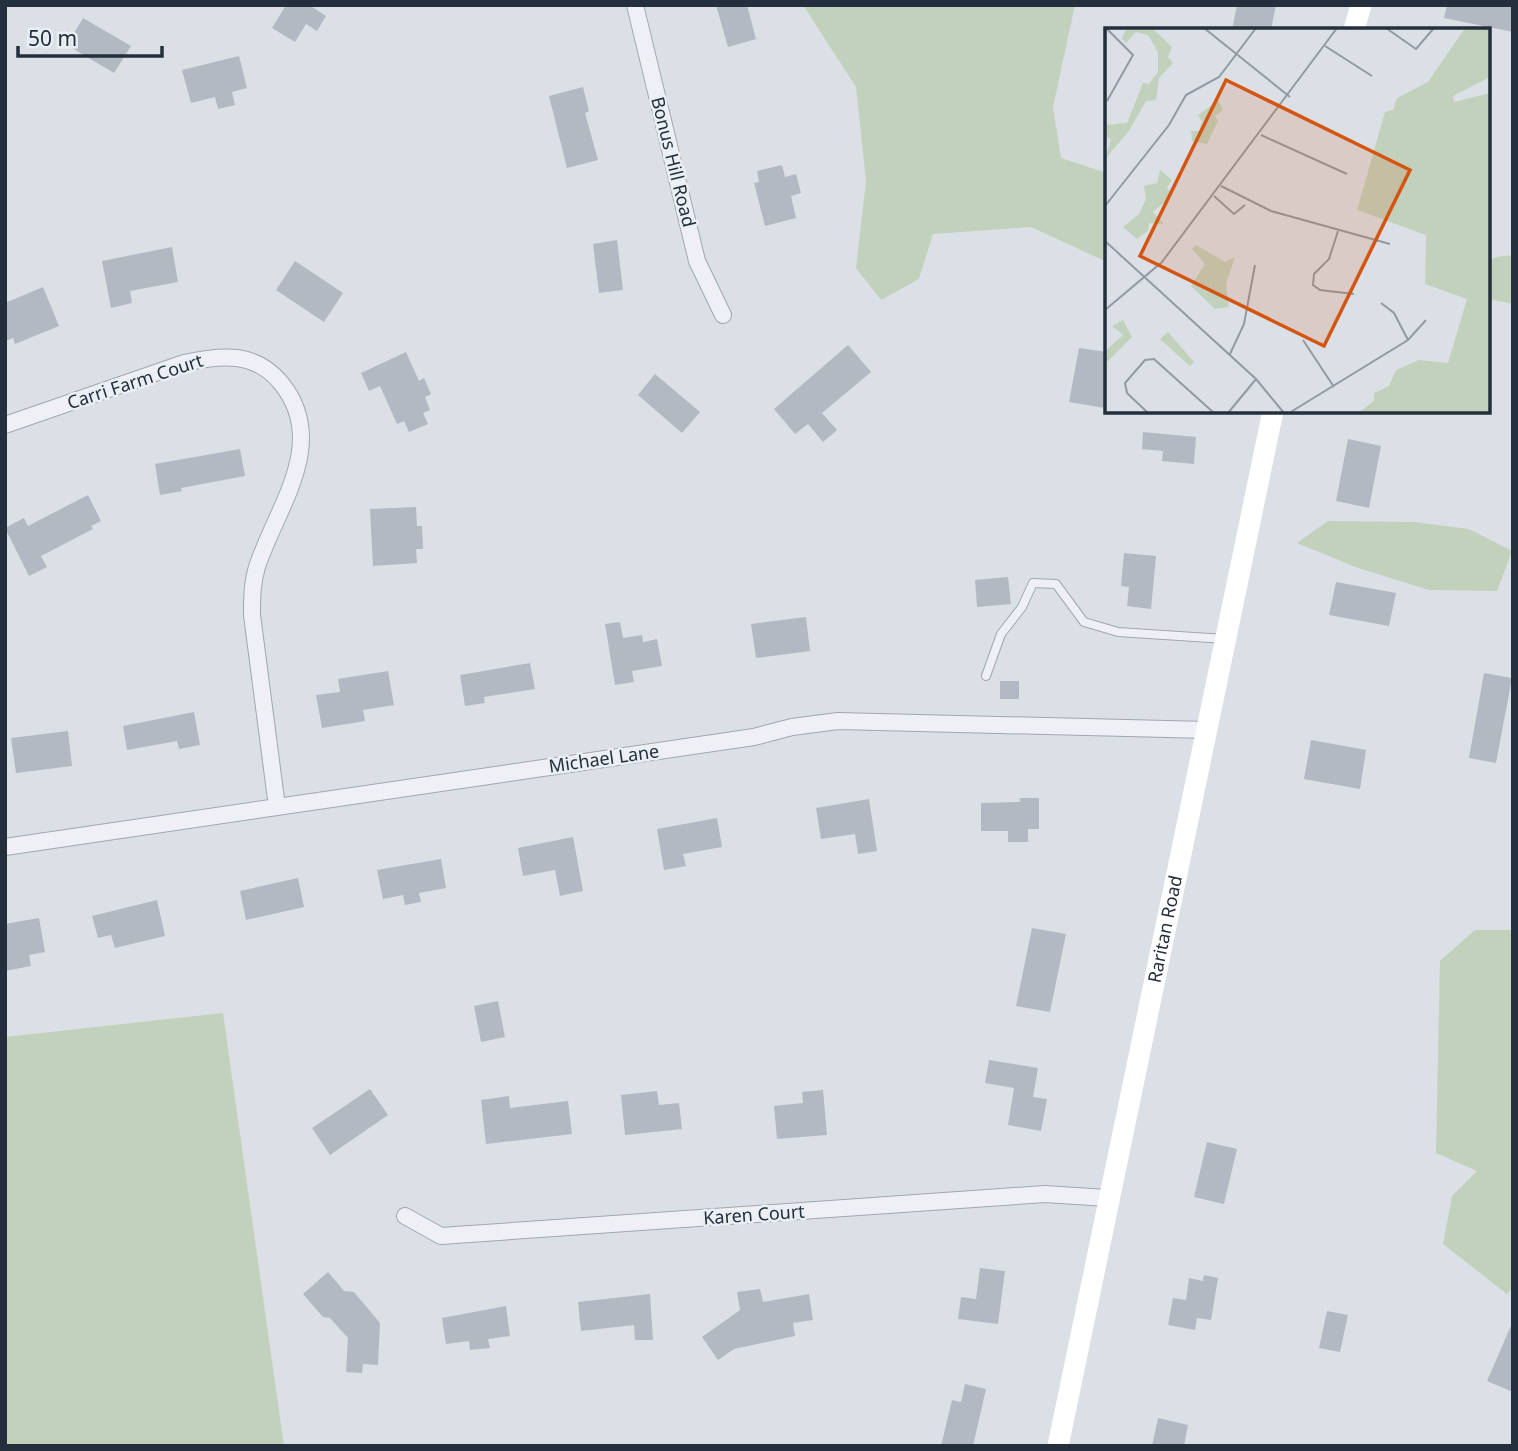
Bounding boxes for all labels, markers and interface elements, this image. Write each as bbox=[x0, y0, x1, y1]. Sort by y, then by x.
scale bar bbox=[18, 14, 161, 58]
text: 50 m bbox=[28, 24, 77, 52]
inset map bbox=[1105, 28, 1490, 413]
street label: Bonus Hill Road bbox=[646, 94, 702, 229]
street label: Carri Farm Court bbox=[64, 348, 206, 414]
street label: Michael Lane bbox=[547, 738, 661, 778]
street label: Raritan Road bbox=[1142, 873, 1187, 985]
street label: Karen Court bbox=[702, 1198, 806, 1230]

